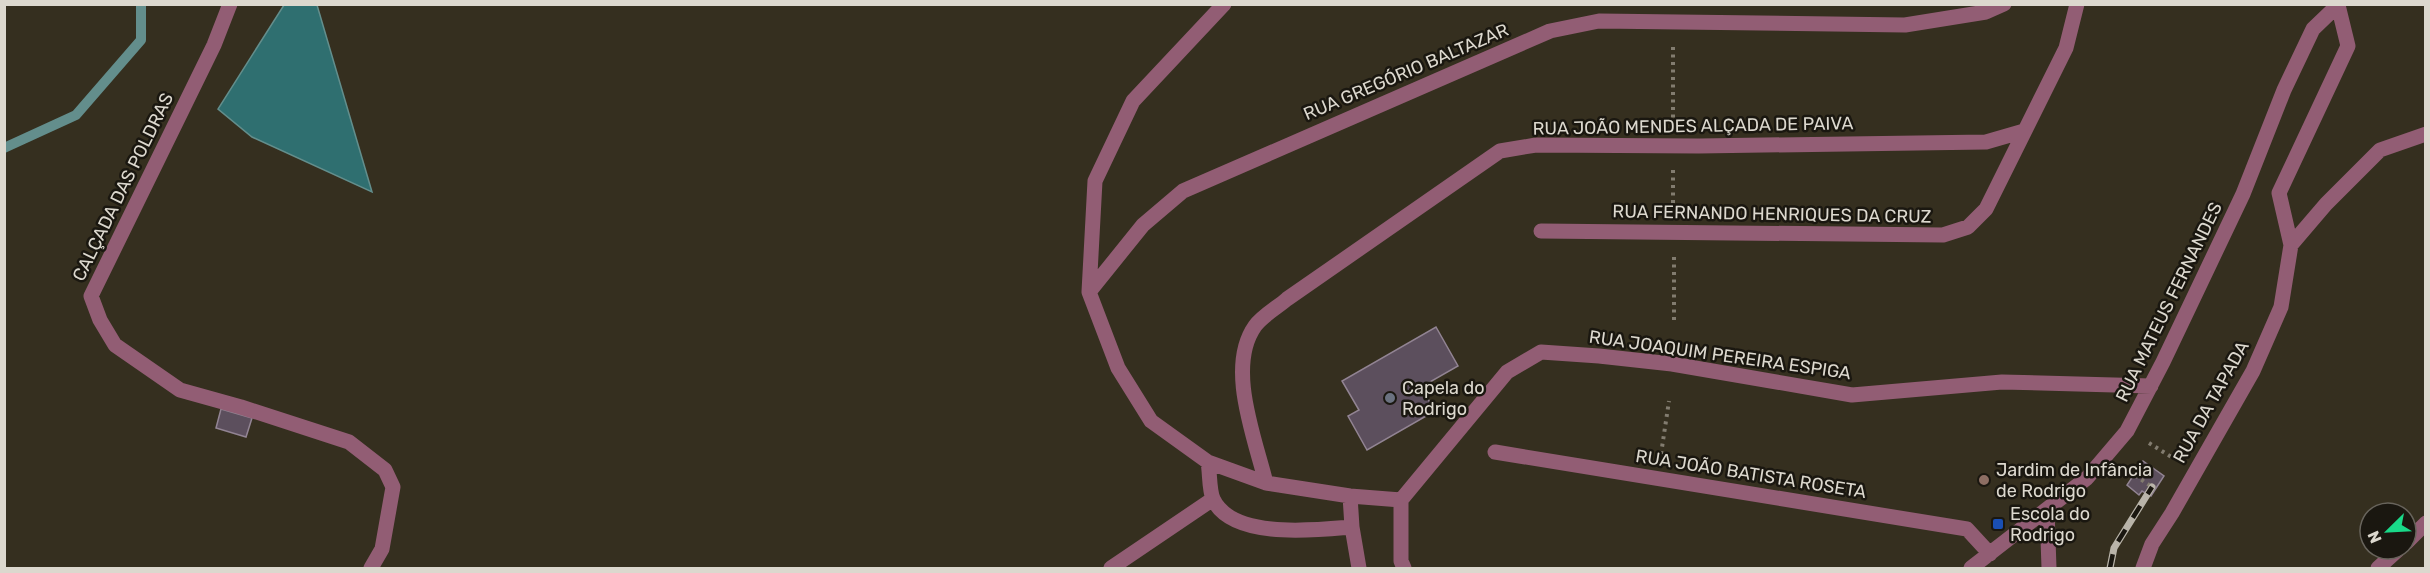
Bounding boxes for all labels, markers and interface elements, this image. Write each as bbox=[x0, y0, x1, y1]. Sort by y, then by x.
street label: RUA GREGÓRIO BALTAZAR bbox=[1300, 19, 1512, 125]
street label: CALÇADA DAS POLDRAS bbox=[68, 89, 178, 285]
street label: RUA JOÃO MENDES ALÇADA DE PAIVA bbox=[1532, 112, 1854, 140]
street label: RUA MATEUS FERNANDES bbox=[2111, 199, 2227, 405]
street label: RUA FERNANDO HENRIQUES DA CRUZ bbox=[1612, 200, 1932, 228]
street label: RUA JOAQUIM PEREIRA ESPIGA bbox=[1588, 326, 1852, 384]
street label: RUA DA TAPADA bbox=[2168, 337, 2254, 467]
place label: Capela do Rodrigo bbox=[1402, 377, 1485, 420]
marker: Capela do Rodrigo bbox=[1383, 391, 1397, 405]
street label: RUA JOÃO BATISTA ROSETA bbox=[1634, 445, 1868, 503]
place label: Jardim de Infância de Rodrigo bbox=[1996, 459, 2152, 502]
marker: Jardim de Infância de Rodrigo bbox=[1977, 473, 1991, 487]
north arrow bbox=[2358, 501, 2418, 561]
place label: Escola do Rodrigo bbox=[2010, 503, 2090, 546]
marker: Escola do Rodrigo bbox=[1991, 517, 2005, 531]
text: N bbox=[2364, 528, 2386, 546]

